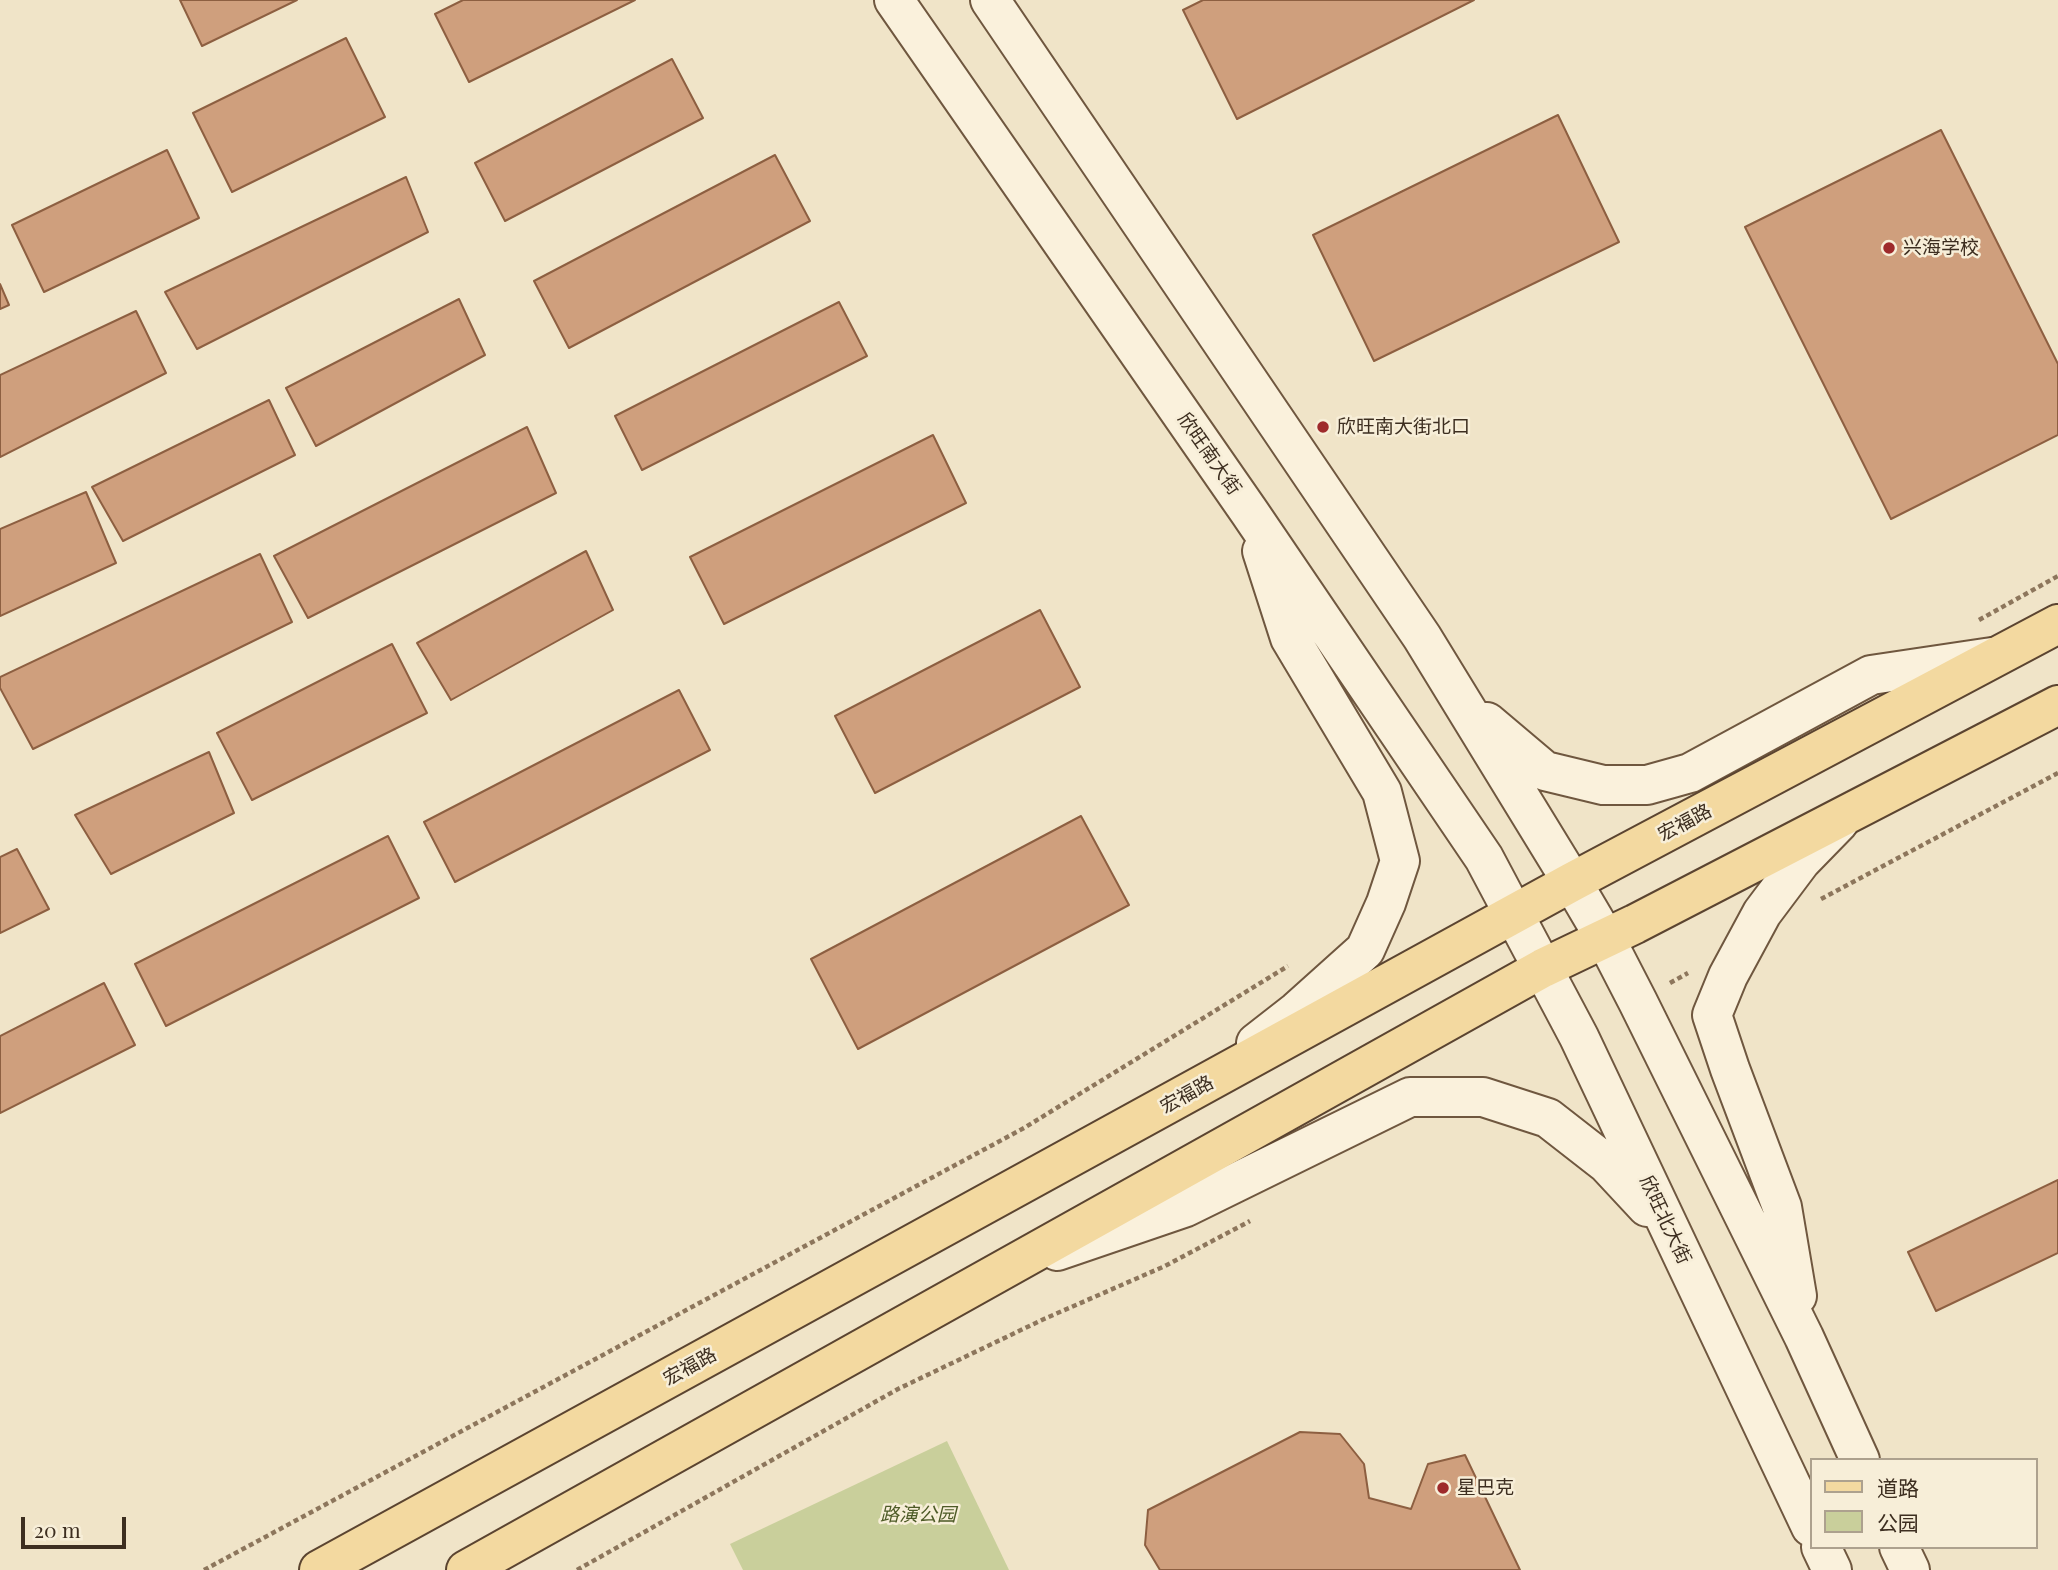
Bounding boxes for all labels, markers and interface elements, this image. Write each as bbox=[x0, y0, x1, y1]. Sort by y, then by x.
place label: 兴海学校 bbox=[1903, 237, 1979, 259]
marker: 兴海学校 bbox=[1881, 240, 1897, 256]
street label: 欣旺南大街 bbox=[1172, 409, 1246, 499]
place label: 欣旺南大街北口 bbox=[1337, 416, 1470, 438]
marker: 欣旺南大街北口 bbox=[1315, 419, 1331, 435]
street label: 宏福路 bbox=[1654, 800, 1716, 846]
street label: 宏福路 bbox=[1157, 1071, 1217, 1119]
street label: 欣旺北大街 bbox=[1635, 1172, 1695, 1268]
street label: 宏福路 bbox=[660, 1343, 720, 1391]
legend bbox=[1810, 1458, 2037, 1549]
text: 道路 bbox=[1877, 1473, 1919, 1501]
place label: 星巴克 bbox=[1457, 1477, 1514, 1499]
marker: 星巴克 bbox=[1435, 1480, 1451, 1496]
scale bar bbox=[24, 1504, 130, 1548]
park label: 路演公园 bbox=[880, 1504, 956, 1526]
text: 公园 bbox=[1877, 1508, 1919, 1536]
text: 20 m bbox=[34, 1515, 81, 1543]

